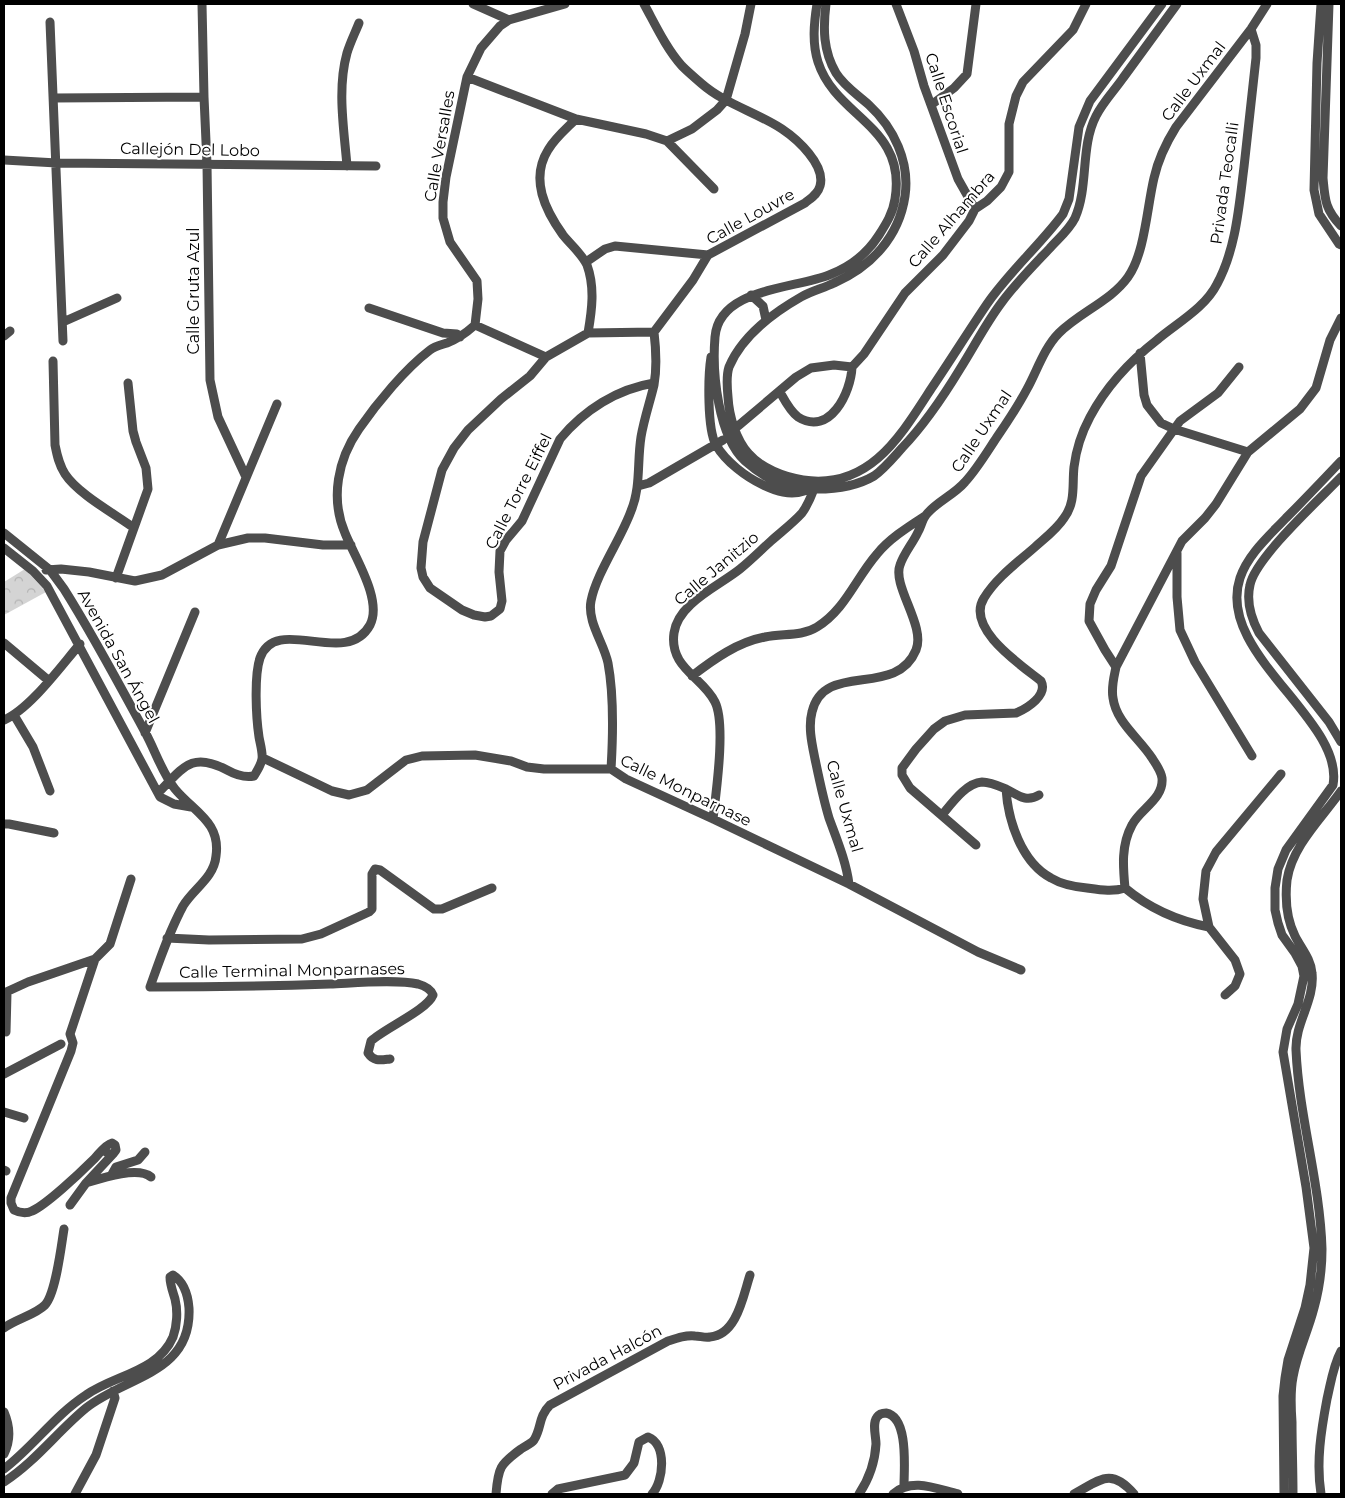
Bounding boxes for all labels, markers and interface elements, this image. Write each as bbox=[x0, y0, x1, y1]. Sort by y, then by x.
street label: Calle Uxmal bbox=[1157, 38, 1230, 125]
street label: Calle Escorial bbox=[921, 50, 972, 156]
street label: Calle Versalles bbox=[420, 89, 459, 203]
street label: Privada Teocalli bbox=[1207, 121, 1242, 245]
street label: Callejón Del Lobo bbox=[120, 139, 260, 160]
street label: Calle Alhambra bbox=[904, 167, 999, 272]
street label: Calle Louvre bbox=[703, 184, 798, 248]
street label: Calle Gruta Azul bbox=[184, 227, 203, 355]
street label: Calle Uxmal bbox=[947, 387, 1016, 476]
street label: Calle Torre Eiffel bbox=[481, 430, 556, 552]
street label: Calle Janitzio bbox=[670, 527, 762, 609]
street label: Avenida San Ángel bbox=[74, 586, 163, 727]
street label: Calle Monparnase bbox=[617, 750, 754, 830]
street label: Calle Uxmal bbox=[822, 758, 867, 854]
street label: Calle Terminal Monparnases bbox=[179, 959, 405, 982]
street label: Privada Halcón bbox=[550, 1321, 665, 1394]

